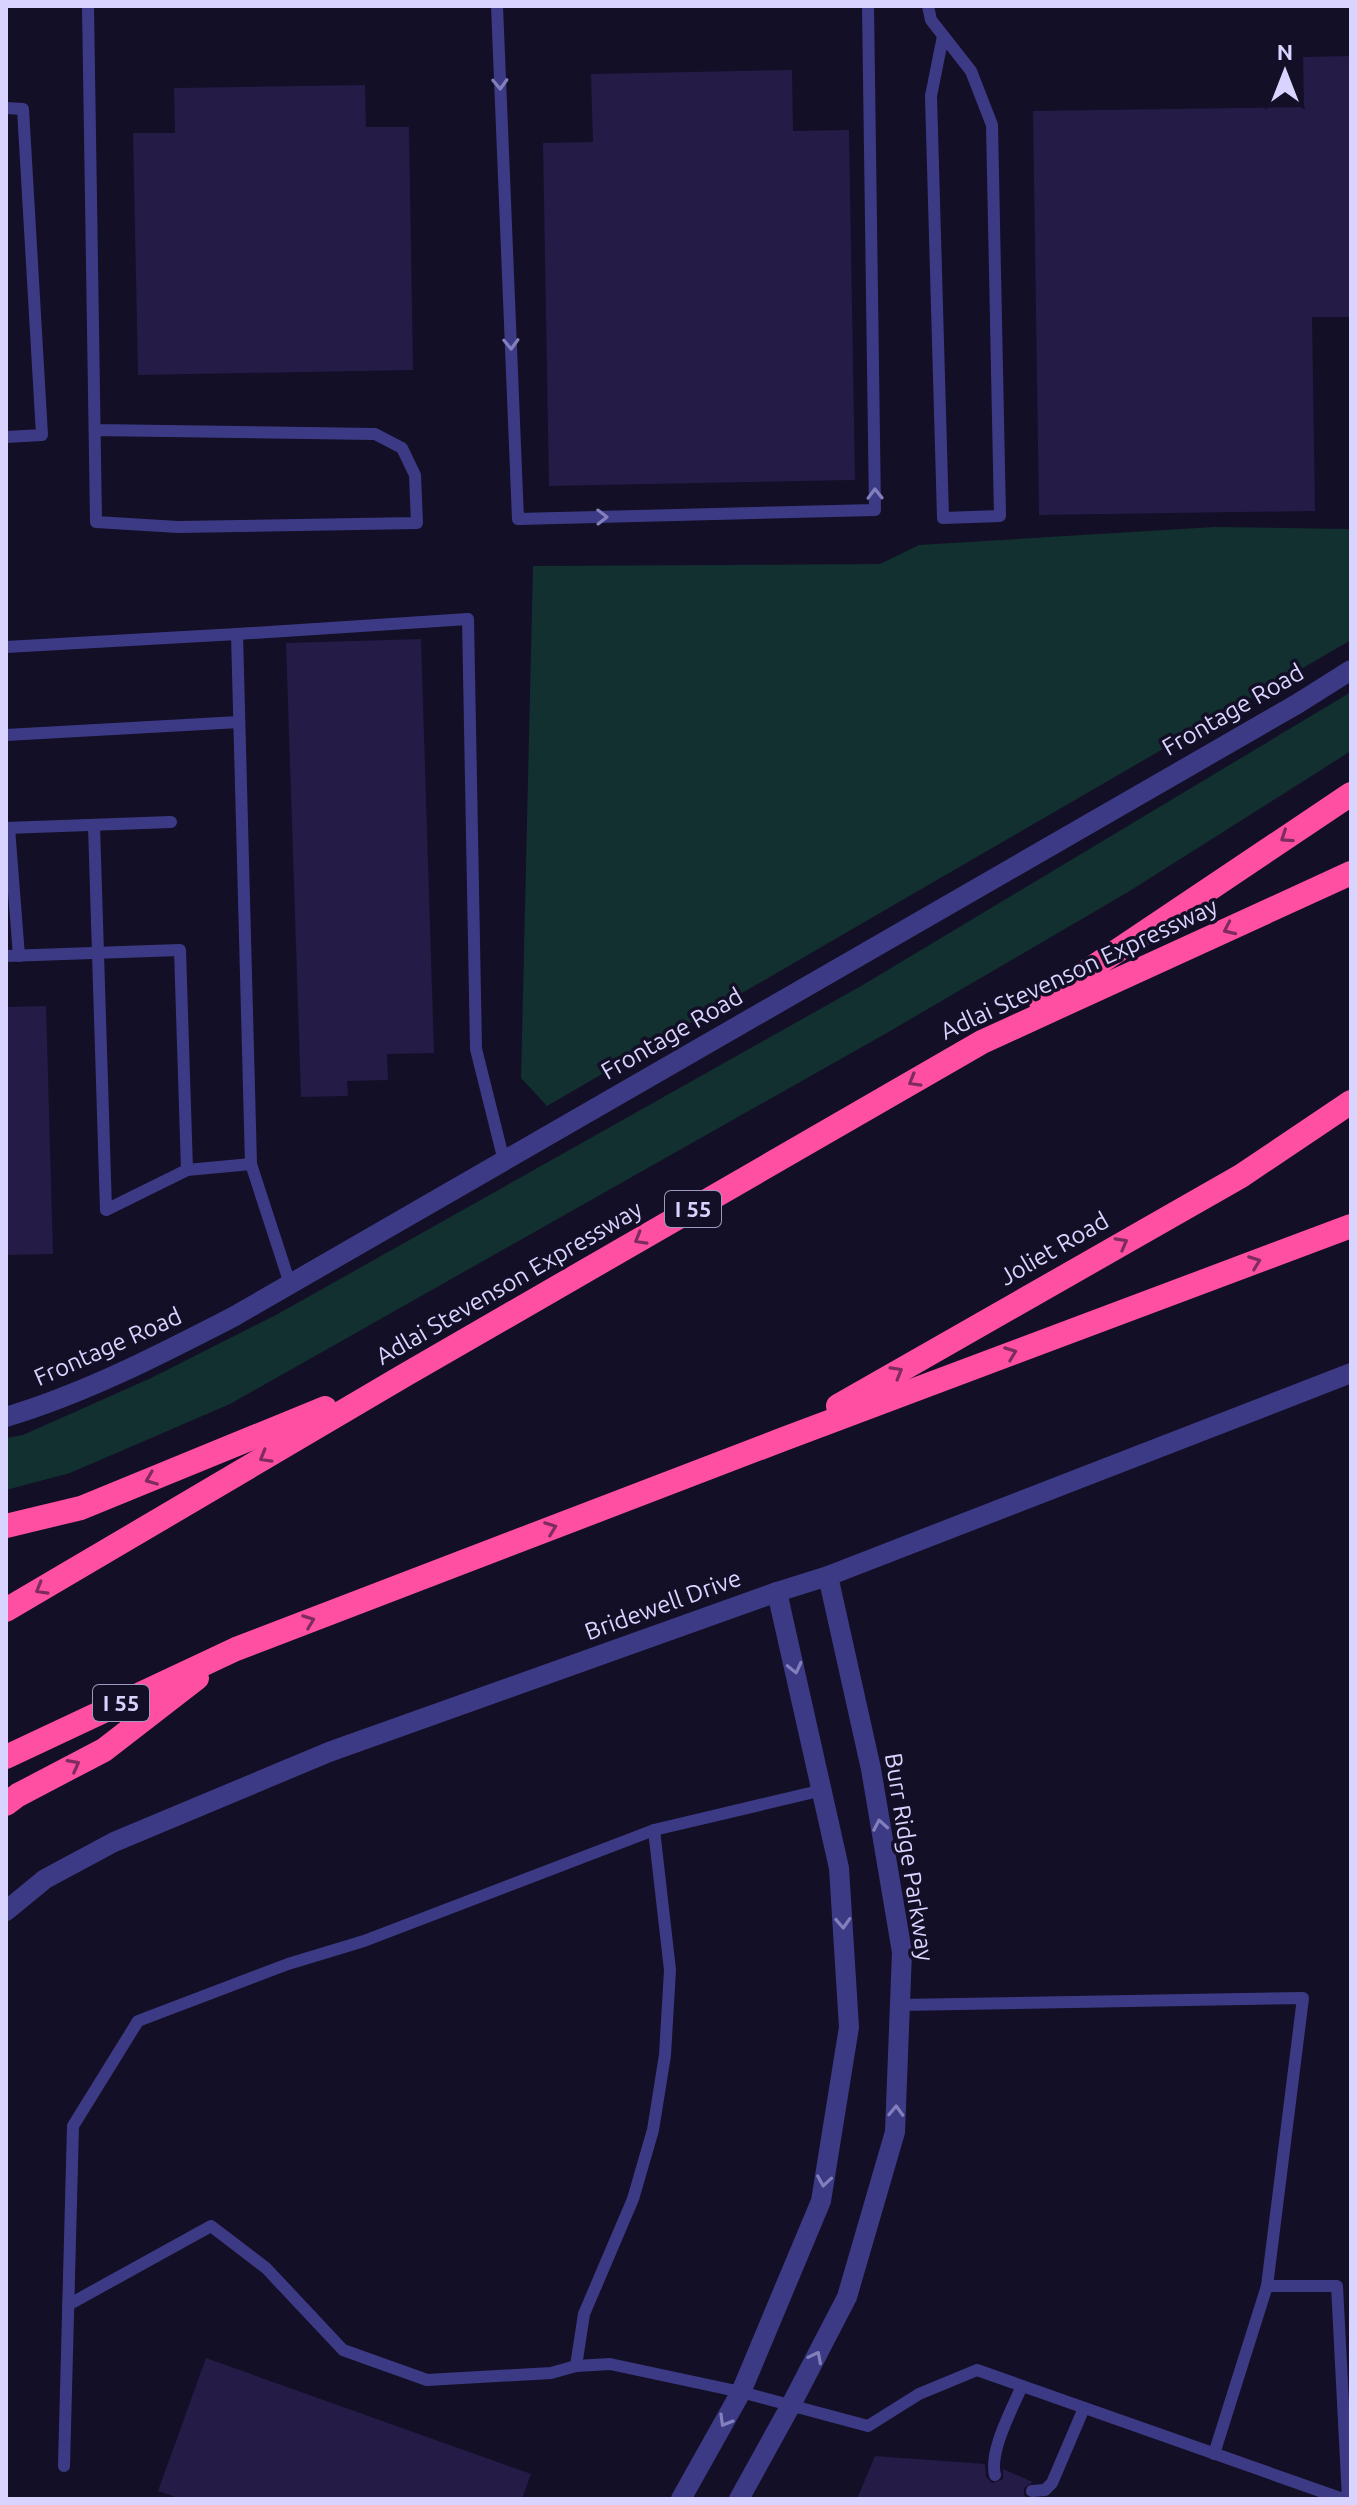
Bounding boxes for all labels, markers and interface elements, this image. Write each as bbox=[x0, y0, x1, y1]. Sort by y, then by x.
north arrow bbox=[1245, 32, 1325, 112]
text: N bbox=[1277, 39, 1293, 64]
one-way arrow bbox=[491, 78, 508, 91]
one-way arrow bbox=[502, 338, 519, 351]
one-way arrow bbox=[866, 487, 883, 500]
one-way arrow bbox=[596, 508, 609, 525]
street label: Frontage Road bbox=[1157, 658, 1308, 761]
one-way arrow bbox=[1280, 827, 1295, 842]
street label: Adlai Stevenson Expressway bbox=[936, 892, 1222, 1045]
one-way arrow bbox=[1223, 919, 1237, 935]
street label: Frontage Road bbox=[596, 982, 747, 1085]
one-way arrow bbox=[908, 1071, 923, 1087]
road number: I 55 bbox=[665, 1191, 721, 1227]
street label: Adlai Stevenson Expressway bbox=[371, 1195, 647, 1370]
street label: Joliet Road bbox=[994, 1207, 1113, 1291]
one-way arrow bbox=[634, 1229, 649, 1245]
one-way arrow bbox=[1114, 1237, 1128, 1253]
one-way arrow bbox=[1247, 1255, 1261, 1272]
street label: Frontage Road bbox=[30, 1302, 186, 1391]
one-way arrow bbox=[1004, 1346, 1018, 1363]
one-way arrow bbox=[888, 1366, 903, 1382]
one-way arrow bbox=[259, 1447, 274, 1463]
one-way arrow bbox=[145, 1469, 159, 1486]
one-way arrow bbox=[543, 1521, 557, 1538]
street label: Bridewell Drive bbox=[581, 1564, 745, 1645]
one-way arrow bbox=[35, 1579, 50, 1595]
one-way arrow bbox=[301, 1614, 315, 1631]
one-way arrow bbox=[786, 1661, 803, 1675]
road number: I 55 bbox=[93, 1685, 149, 1721]
street label: Burr Ridge Parkway bbox=[880, 1751, 939, 1963]
one-way arrow bbox=[65, 1760, 80, 1775]
one-way arrow bbox=[873, 1818, 890, 1832]
one-way arrow bbox=[834, 1917, 851, 1930]
one-way arrow bbox=[887, 2104, 904, 2117]
one-way arrow bbox=[816, 2174, 833, 2188]
one-way arrow bbox=[806, 2350, 822, 2365]
one-way arrow bbox=[719, 2412, 735, 2427]

